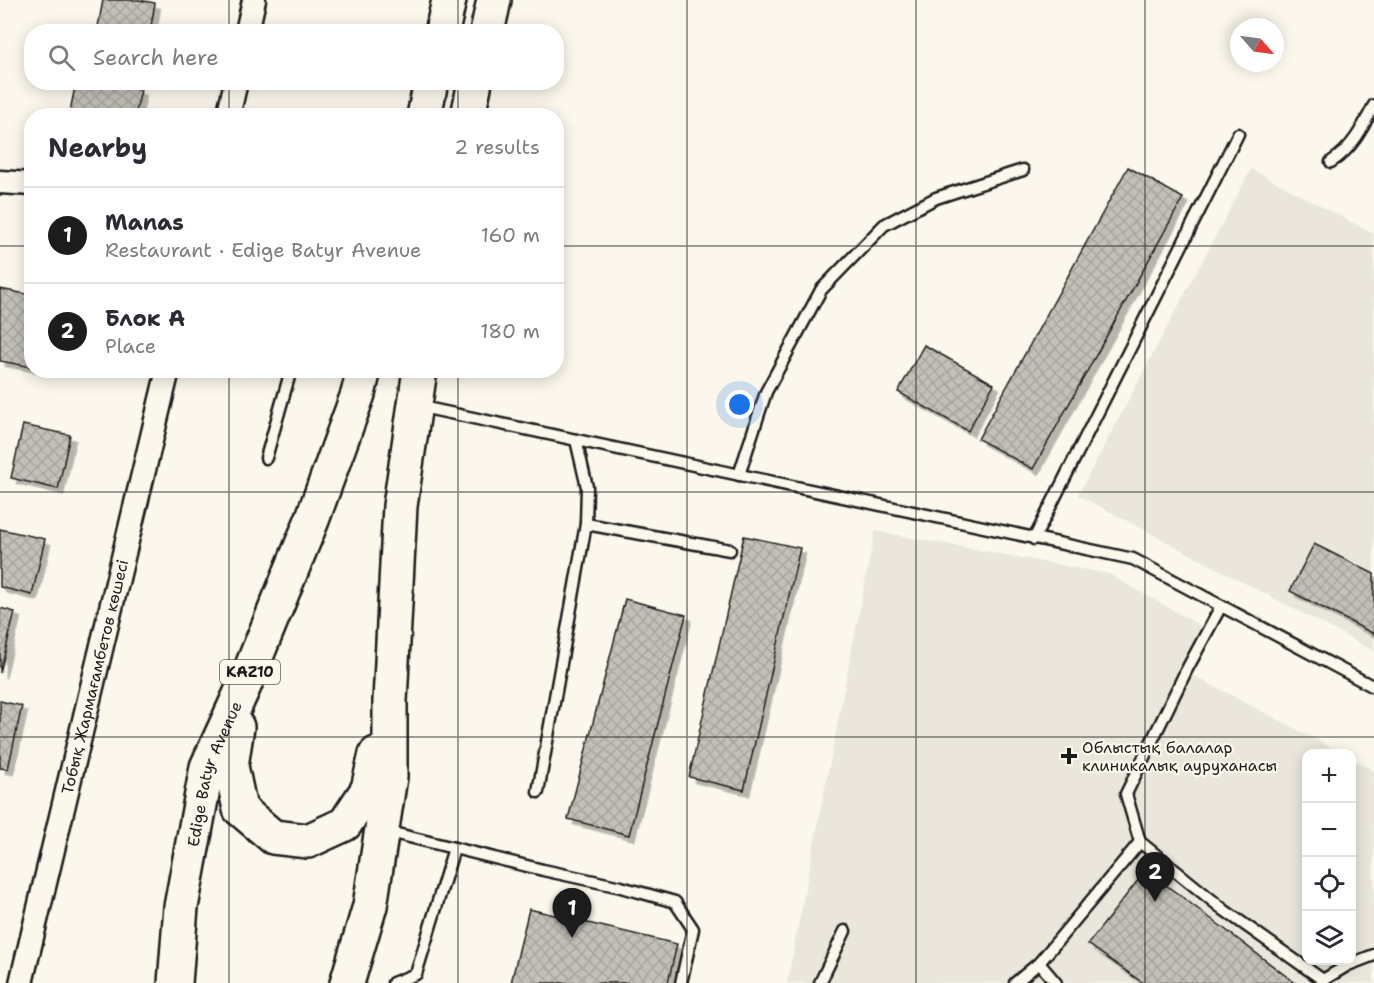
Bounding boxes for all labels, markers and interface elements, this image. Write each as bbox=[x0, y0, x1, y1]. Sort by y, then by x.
north arrow bbox=[1230, 18, 1284, 72]
search box bbox=[24, 24, 564, 90]
icon: search bbox=[45, 41, 78, 74]
text: Search here bbox=[93, 43, 219, 72]
text: Nearby bbox=[48, 130, 147, 165]
text: 2 results bbox=[454, 134, 540, 160]
text: Manas bbox=[105, 208, 184, 237]
text: 1 bbox=[63, 222, 72, 248]
text: 160 m bbox=[481, 222, 540, 248]
text: Restaurant · Edige Batyr Avenue bbox=[105, 237, 421, 263]
text: Блок А bbox=[105, 304, 185, 333]
text: 2 bbox=[61, 318, 75, 344]
text: 180 m bbox=[480, 318, 540, 344]
text: Place bbox=[105, 333, 156, 359]
your location bbox=[725, 390, 754, 419]
street label: Тобық Жармағамбетов көшесі bbox=[57, 557, 133, 796]
road number: KAZ10 bbox=[220, 660, 280, 684]
street label: Edige Batyr Avenue bbox=[182, 698, 247, 848]
place label: Облыстық балалар клиникалық ауруханасы bbox=[1082, 737, 1277, 776]
marker: Облыстық балалар клиникалық ауруханасы bbox=[1060, 747, 1078, 765]
map controls bbox=[1302, 749, 1356, 965]
button: + bbox=[1302, 749, 1356, 803]
button: − bbox=[1302, 803, 1356, 857]
pin: 2 bbox=[1136, 852, 1174, 902]
button: locate bbox=[1302, 857, 1356, 911]
pin: 1 bbox=[552, 888, 592, 938]
button: layers bbox=[1302, 911, 1356, 965]

